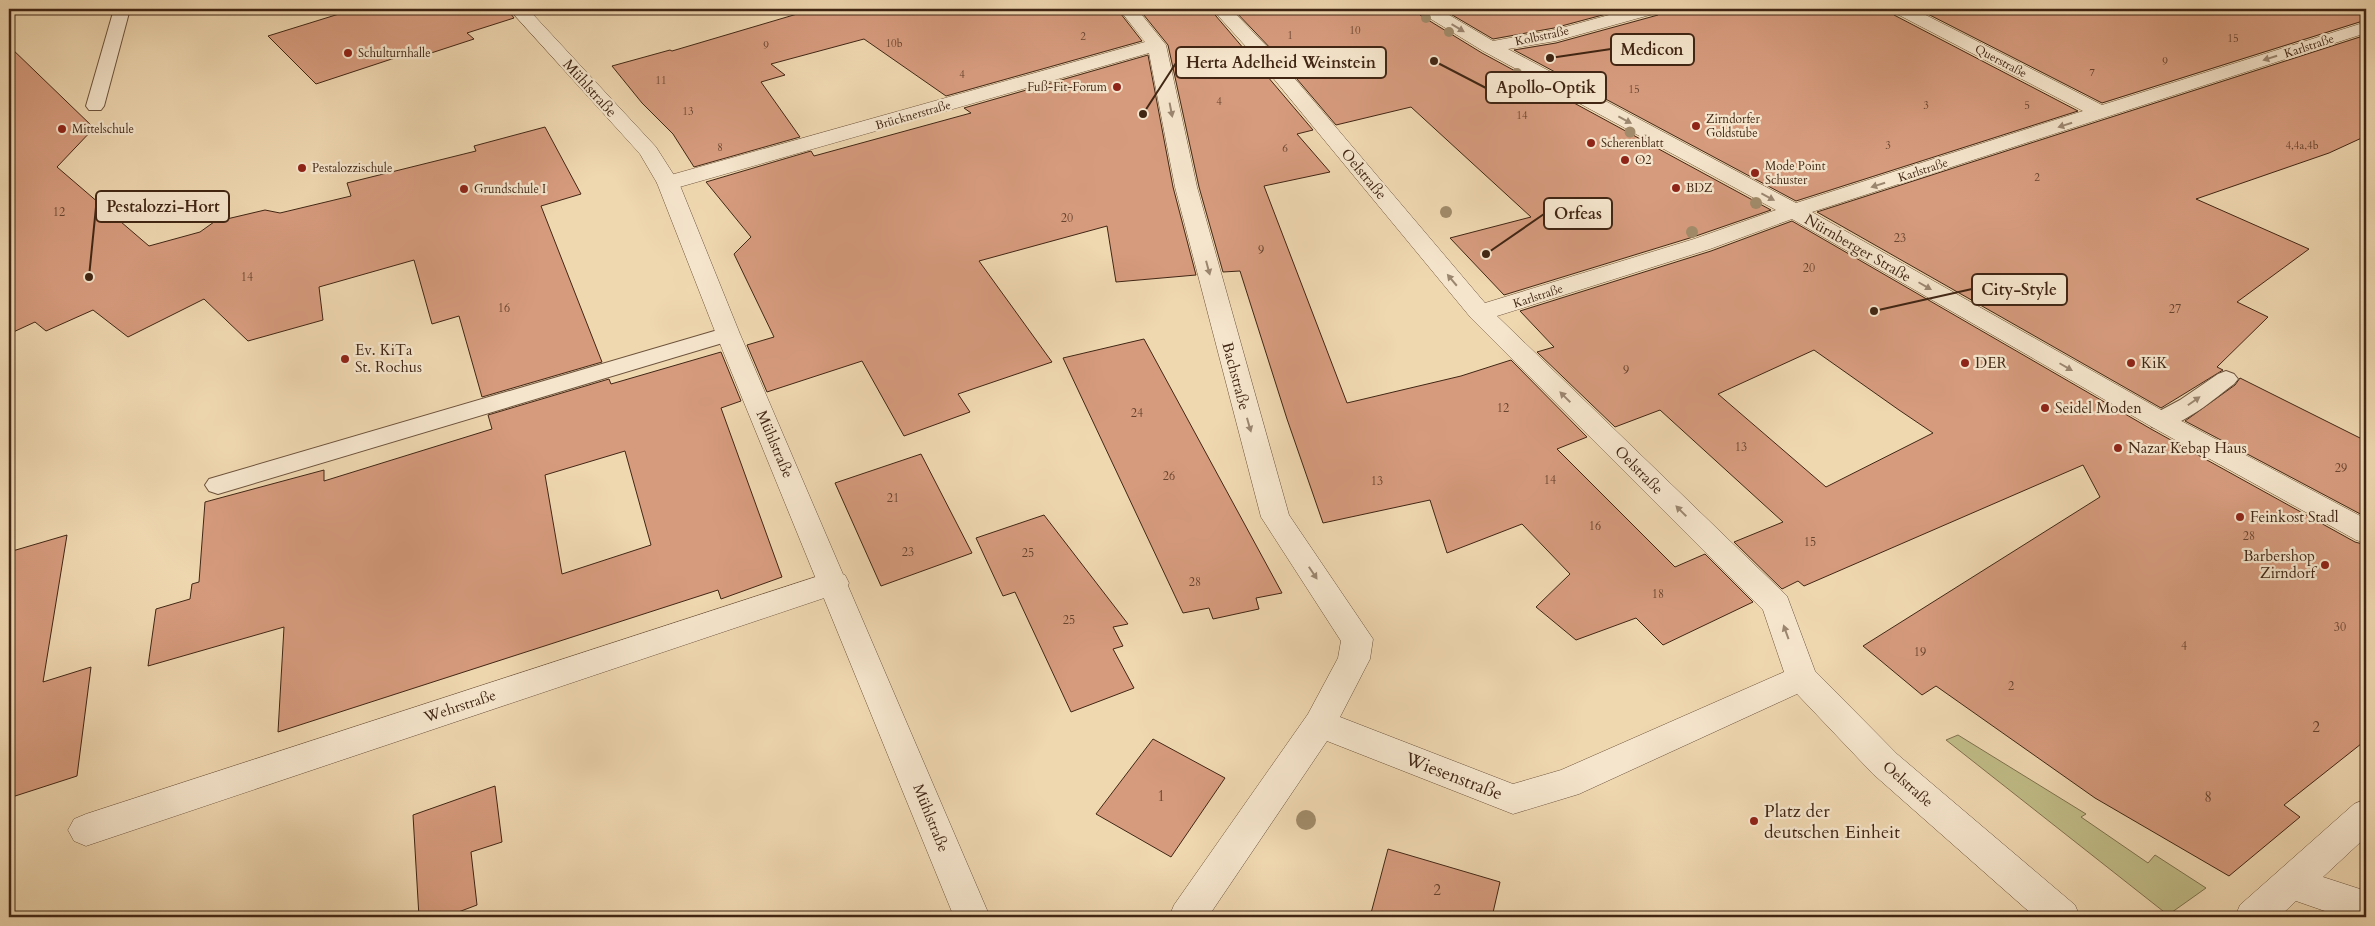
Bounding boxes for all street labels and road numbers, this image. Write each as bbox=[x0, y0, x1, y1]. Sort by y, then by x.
street label: Kolbstraße bbox=[1513, 22, 1571, 50]
street label: Karlstraße bbox=[2282, 30, 2336, 62]
street label: Querstraße bbox=[1972, 41, 2030, 81]
street label: Mühlstraße bbox=[559, 55, 622, 122]
street label: Brücknerstraße bbox=[873, 97, 953, 133]
street label: Oelstraße bbox=[1337, 144, 1391, 204]
street label: Karlstraße bbox=[1896, 154, 1950, 186]
street label: Nürnberger Straße bbox=[1801, 209, 1915, 287]
street label: Karlstraße bbox=[1511, 280, 1565, 312]
street label: Bachstraße bbox=[1217, 340, 1255, 412]
street label: Mühlstraße bbox=[752, 407, 798, 481]
street label: Oelstraße bbox=[1610, 441, 1668, 499]
street label: Wehrstraße bbox=[421, 685, 499, 727]
street label: Wiesenstraße bbox=[1401, 746, 1506, 807]
street label: Oelstraße bbox=[1878, 756, 1938, 812]
street label: Mühlstraße bbox=[908, 781, 954, 855]

